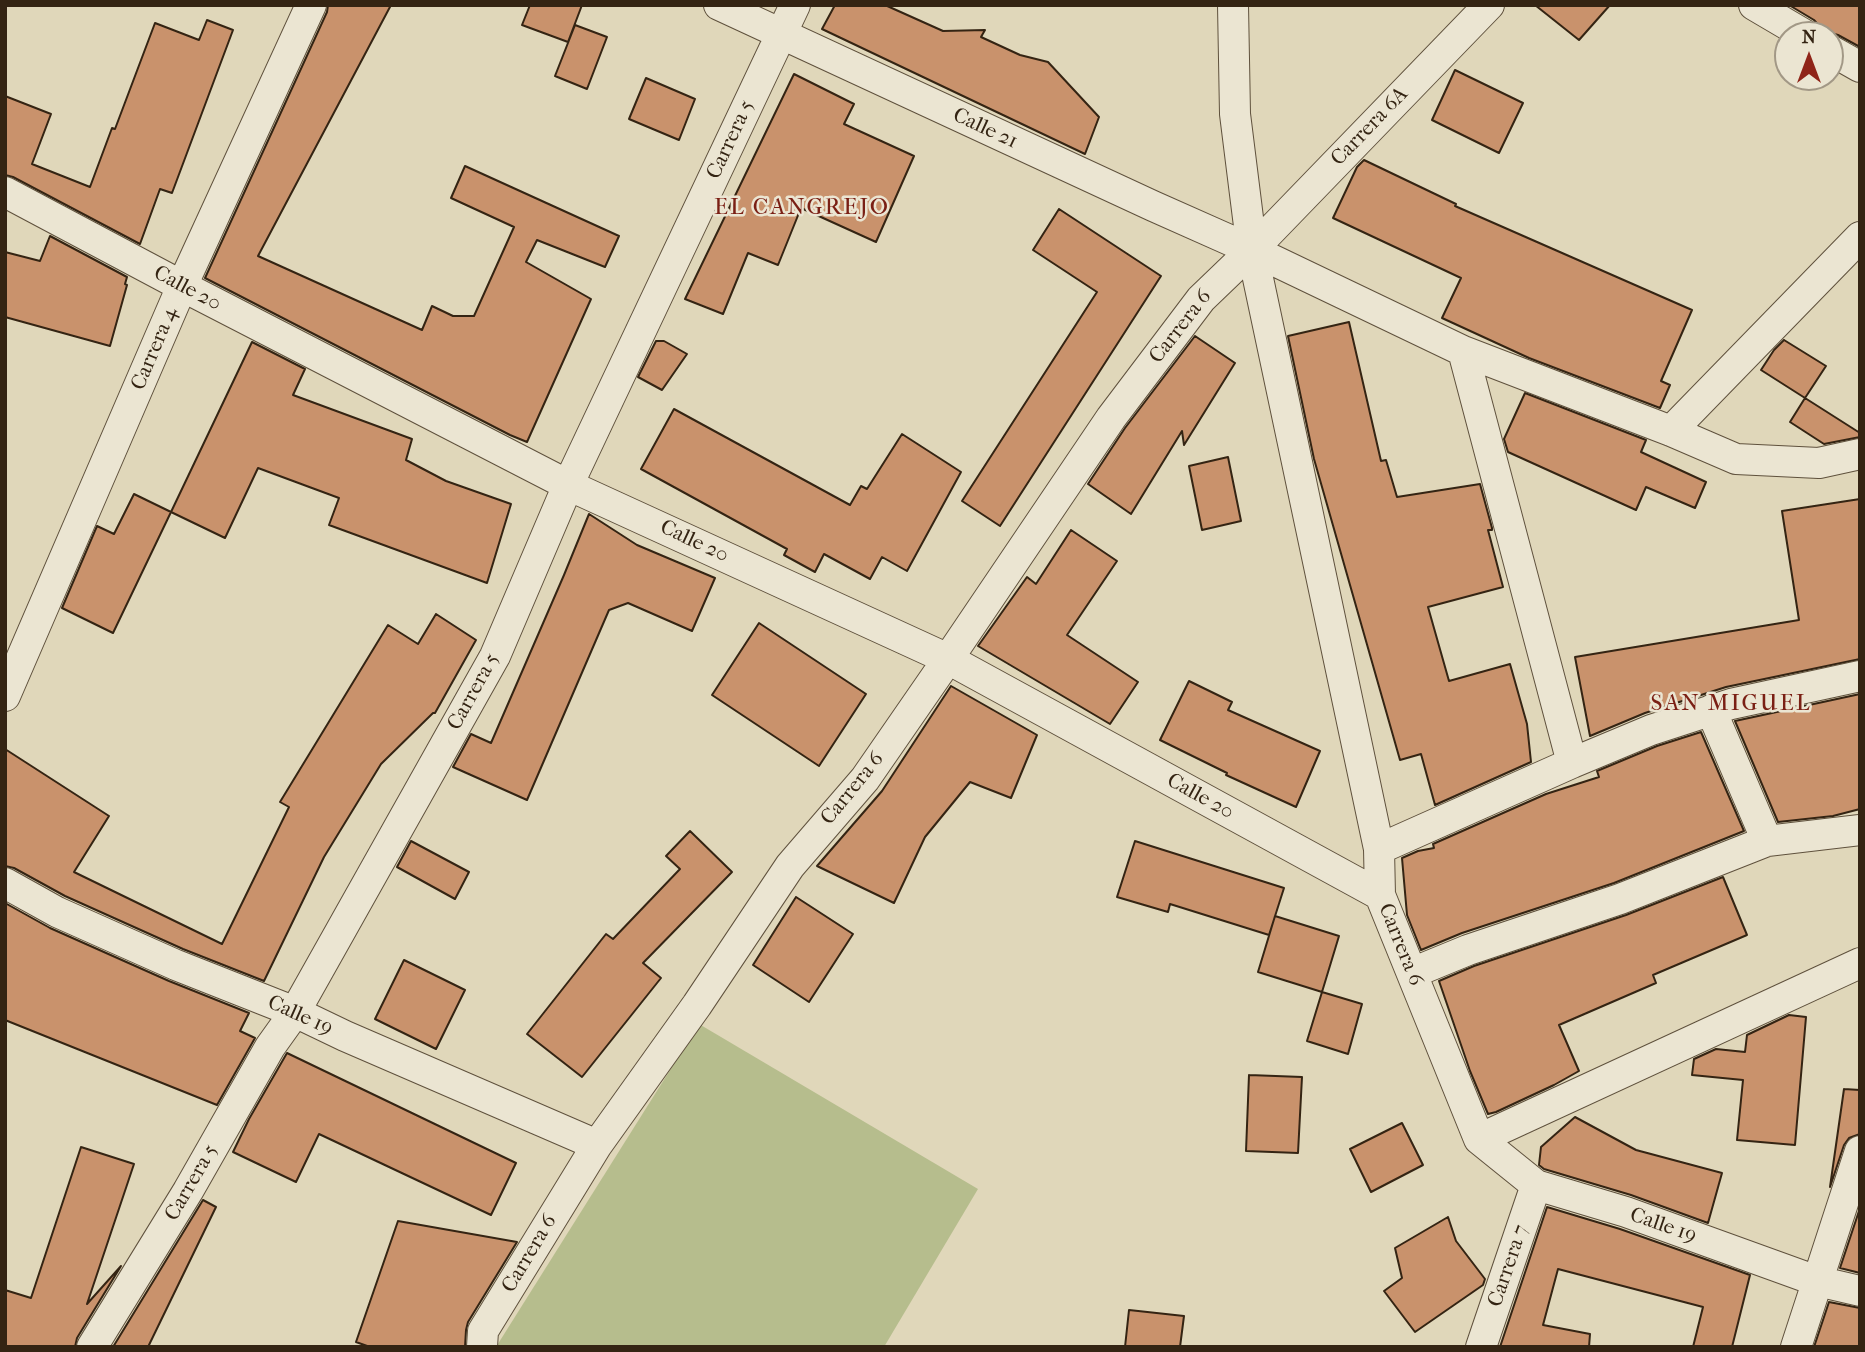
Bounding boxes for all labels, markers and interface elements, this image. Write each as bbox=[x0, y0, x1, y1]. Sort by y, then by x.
north arrow bbox=[1774, 21, 1844, 91]
text: N bbox=[1802, 26, 1816, 48]
street label: Carrera 6A bbox=[1326, 82, 1414, 172]
street label: Carrera 5 bbox=[702, 97, 760, 183]
street label: Calle 21 bbox=[949, 103, 1021, 155]
district label: EL CANGREJO bbox=[715, 194, 889, 222]
street label: Calle 20 bbox=[149, 261, 225, 317]
street label: Carrera 6 bbox=[1144, 285, 1218, 369]
street label: Carrera 4 bbox=[126, 304, 184, 394]
street label: Calle 20 bbox=[656, 515, 732, 569]
street label: Carrera 5 bbox=[443, 649, 505, 735]
district label: SAN MIGUEL bbox=[1652, 690, 1810, 718]
street label: Carrera 6 bbox=[816, 747, 890, 831]
street label: Calle 20 bbox=[1162, 768, 1238, 826]
street label: Carrera 6 bbox=[1372, 900, 1428, 990]
street label: Calle 19 bbox=[263, 991, 337, 1041]
street label: Carrera 5 bbox=[160, 1140, 224, 1226]
street label: Calle 19 bbox=[1626, 1203, 1700, 1249]
street label: Carrera 6 bbox=[497, 1210, 563, 1298]
street label: Carrera 7 bbox=[1483, 1222, 1535, 1310]

